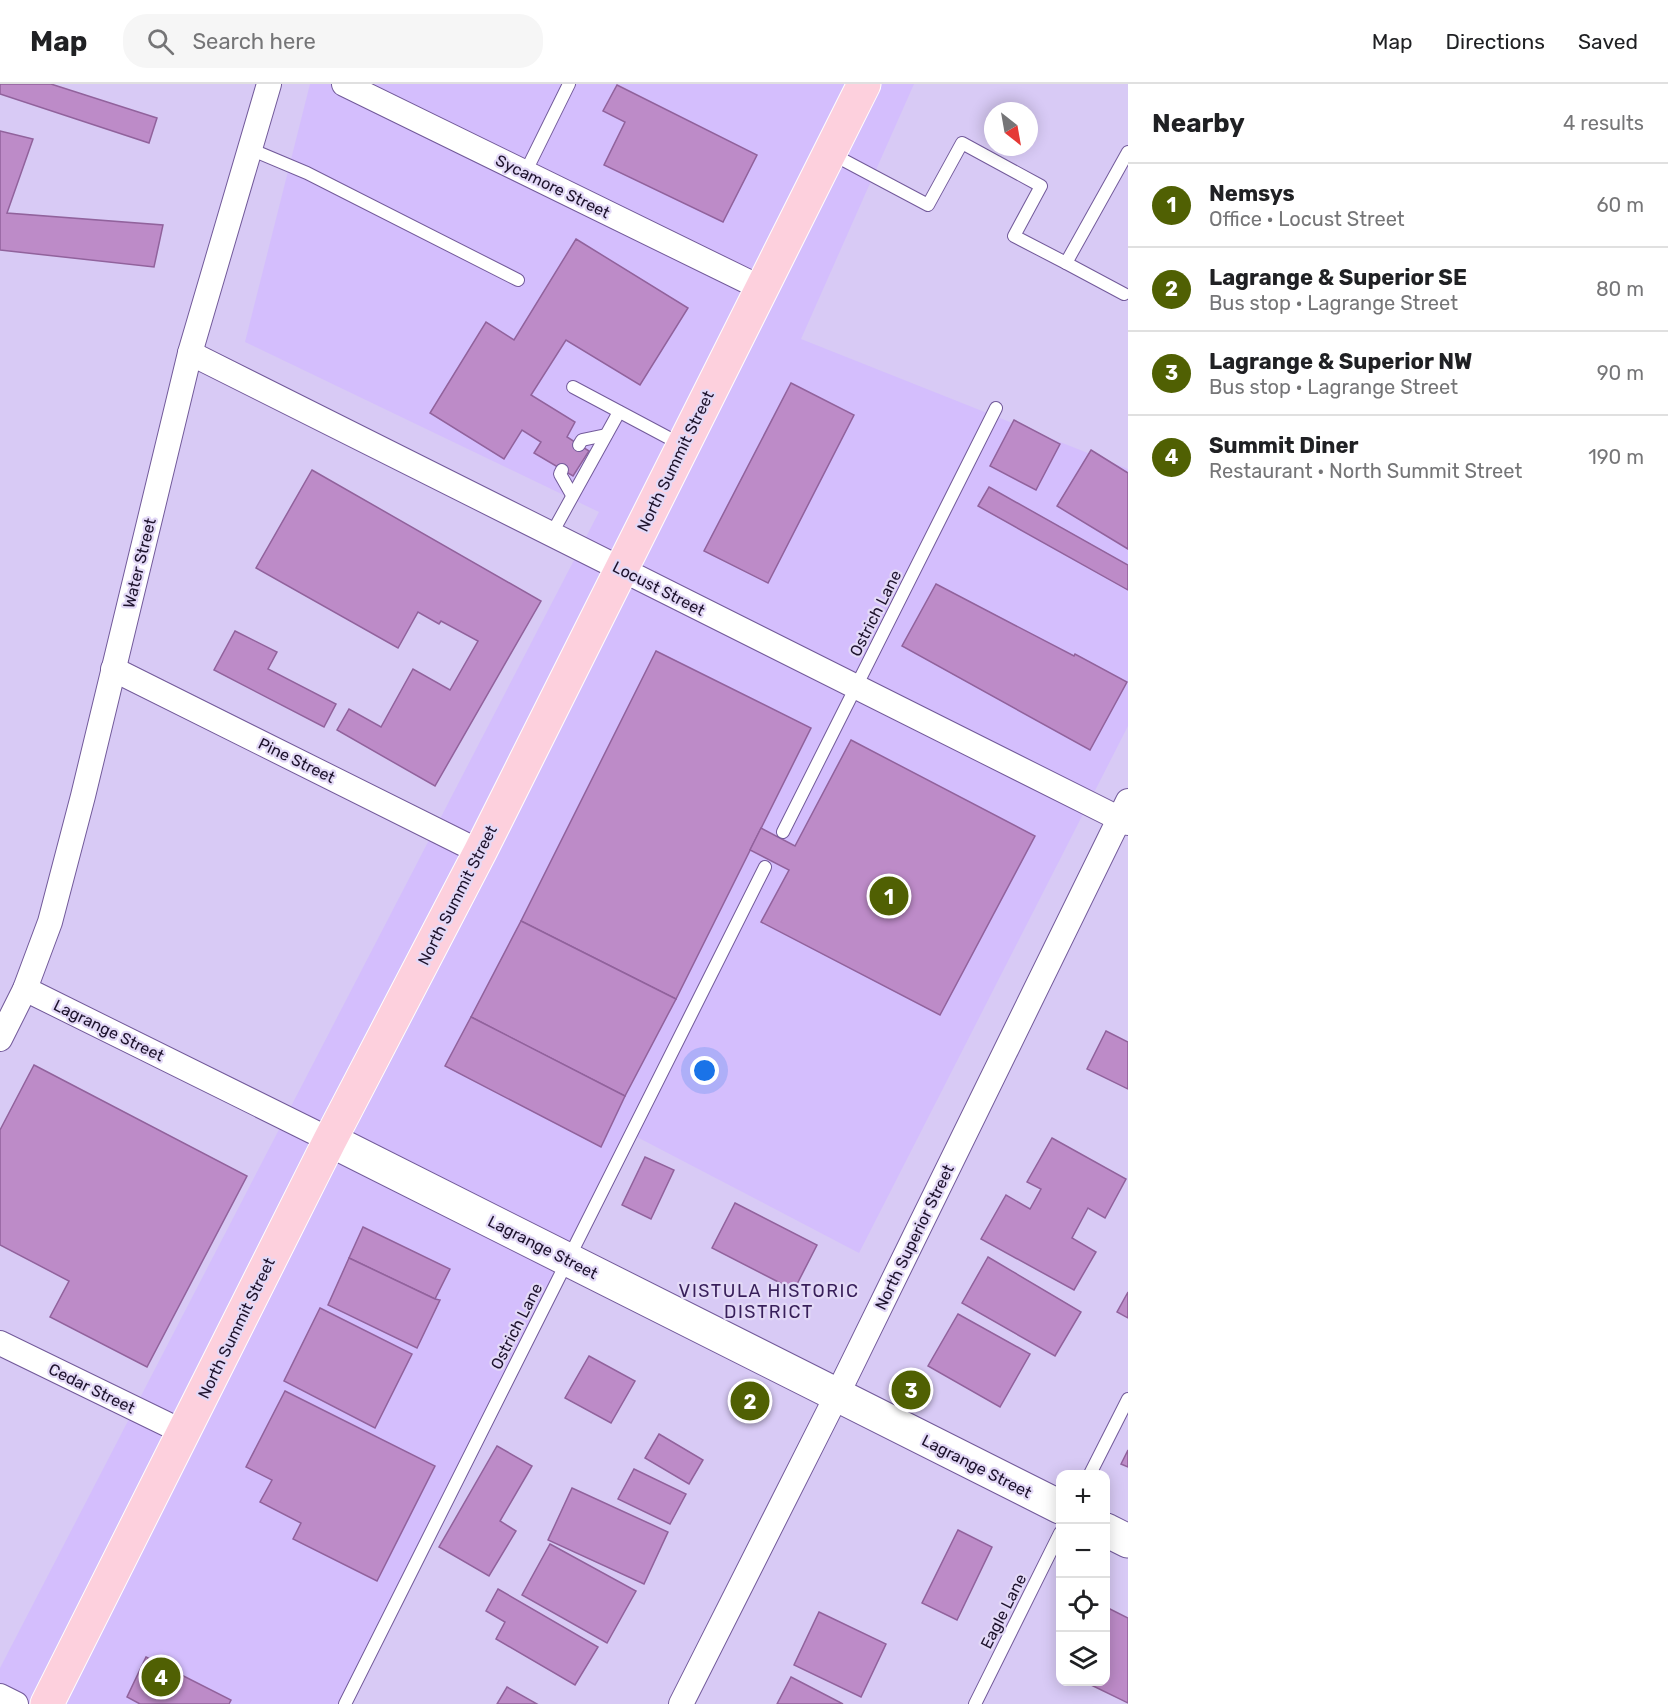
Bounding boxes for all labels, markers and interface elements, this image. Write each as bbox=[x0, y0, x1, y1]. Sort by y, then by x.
search box bbox=[123, 14, 543, 68]
text: Map bbox=[30, 25, 87, 58]
icon: search bbox=[144, 25, 177, 58]
text: Search here bbox=[192, 28, 316, 55]
text: Map bbox=[1372, 29, 1413, 54]
text: Directions bbox=[1446, 29, 1545, 54]
text: Saved bbox=[1578, 29, 1638, 54]
north arrow bbox=[984, 102, 1038, 156]
text: Nearby bbox=[1152, 108, 1245, 139]
text: 4 results bbox=[1563, 111, 1644, 135]
street label: Sycamore Street bbox=[493, 151, 613, 222]
text: Nemsys bbox=[1209, 180, 1295, 207]
text: 1 bbox=[1167, 193, 1176, 217]
text: 60 m bbox=[1597, 193, 1644, 217]
text: Office · Locust Street bbox=[1209, 207, 1405, 231]
text: Lagrange & Superior SE bbox=[1209, 264, 1467, 291]
text: 2 bbox=[1165, 277, 1178, 301]
text: 80 m bbox=[1596, 277, 1644, 301]
text: Bus stop · Lagrange Street bbox=[1209, 291, 1458, 315]
text: Lagrange & Superior NW bbox=[1209, 348, 1472, 375]
text: 3 bbox=[1165, 361, 1178, 385]
text: 90 m bbox=[1597, 361, 1644, 385]
text: Bus stop · Lagrange Street bbox=[1209, 375, 1458, 399]
street label: North Summit Street bbox=[633, 388, 718, 535]
text: Summit Diner bbox=[1209, 432, 1359, 459]
text: 4 bbox=[1165, 445, 1178, 469]
text: 190 m bbox=[1588, 445, 1644, 469]
text: Restaurant · North Summit Street bbox=[1209, 459, 1522, 483]
street label: Water Street bbox=[119, 516, 160, 610]
street label: Locust Street bbox=[609, 557, 708, 620]
street label: Ostrich Lane bbox=[846, 567, 905, 660]
street label: Pine Street bbox=[255, 734, 338, 787]
street label: North Summit Street bbox=[414, 822, 501, 968]
pin: 1 bbox=[870, 874, 908, 918]
street label: Lagrange Street bbox=[50, 995, 167, 1065]
your location bbox=[690, 1056, 719, 1085]
street label: North Superior Street bbox=[871, 1161, 958, 1313]
street label: Lagrange Street bbox=[485, 1212, 601, 1283]
street label: North Summit Street bbox=[194, 1255, 279, 1402]
street label: Ostrich Lane bbox=[487, 1280, 546, 1373]
district label: VISTULA HISTORIC DISTRICT bbox=[679, 1280, 859, 1323]
street label: Cedar Street bbox=[45, 1359, 138, 1418]
pin: 3 bbox=[892, 1368, 930, 1412]
pin: 2 bbox=[730, 1378, 770, 1424]
street label: Lagrange Street bbox=[919, 1431, 1035, 1502]
map controls bbox=[1056, 1470, 1110, 1686]
button: + bbox=[1056, 1470, 1110, 1524]
button: − bbox=[1056, 1524, 1110, 1578]
street label: Eagle Lane bbox=[977, 1571, 1030, 1652]
button: locate bbox=[1056, 1578, 1110, 1632]
button: layers bbox=[1056, 1632, 1110, 1686]
pin: 4 bbox=[142, 1654, 180, 1700]

